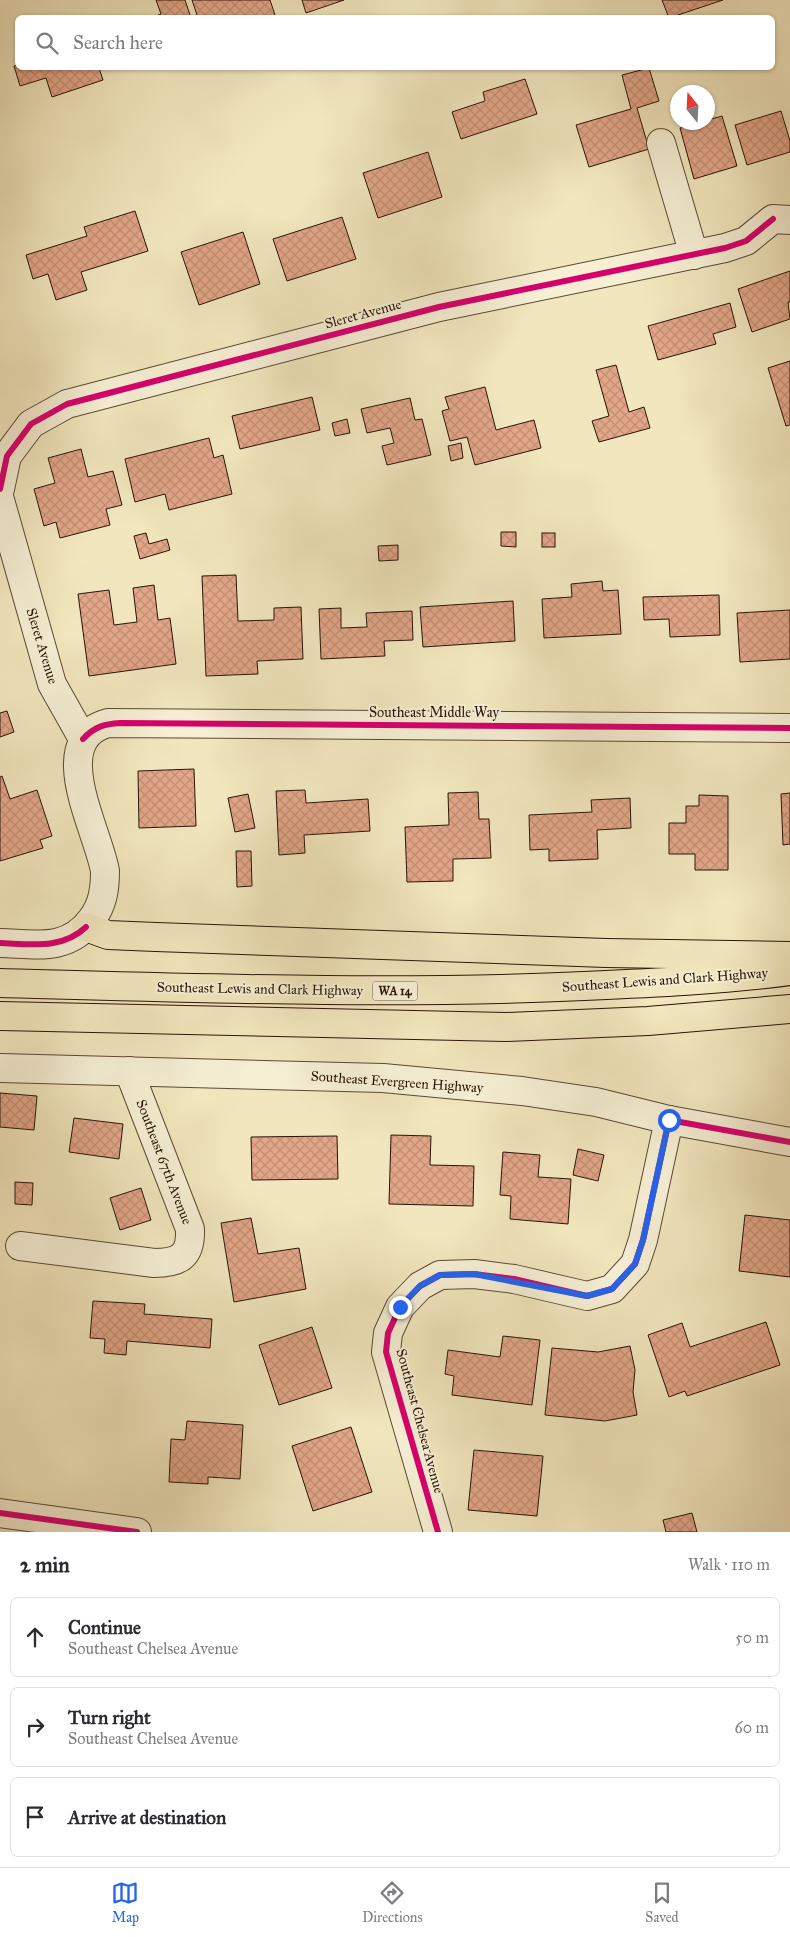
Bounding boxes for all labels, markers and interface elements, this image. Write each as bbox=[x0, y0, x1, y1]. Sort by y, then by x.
search box bbox=[15, 15, 775, 70]
icon: search bbox=[33, 29, 61, 57]
text: Search here bbox=[73, 31, 163, 54]
north arrow bbox=[670, 85, 715, 130]
street label: Sleret Avenue bbox=[323, 296, 403, 332]
street label: Sleret Avenue bbox=[22, 606, 62, 686]
street label: Southeast Middle Way bbox=[369, 704, 499, 721]
street label: Southeast Lewis and Clark Highway bbox=[561, 964, 769, 996]
street label: Southeast Lewis and Clark Highway bbox=[157, 979, 364, 999]
road number: WA 14 bbox=[372, 981, 418, 1000]
street label: Southeast Evergreen Highway bbox=[310, 1067, 484, 1097]
street label: Southeast 67th Avenue bbox=[132, 1097, 196, 1227]
route start bbox=[658, 1109, 681, 1132]
route end bbox=[389, 1296, 412, 1319]
street label: Southeast Chelsea Avenue bbox=[393, 1347, 448, 1495]
text: 2 min bbox=[20, 1552, 70, 1578]
text: Walk · 110 m bbox=[688, 1555, 770, 1574]
text: Continue bbox=[68, 1616, 141, 1639]
icon: ahead bbox=[21, 1623, 49, 1651]
text: 50 m bbox=[735, 1628, 769, 1647]
text: Southeast Chelsea Avenue bbox=[68, 1639, 238, 1658]
text: Turn right bbox=[68, 1706, 151, 1729]
icon: right bbox=[21, 1713, 49, 1741]
text: 60 m bbox=[735, 1718, 769, 1737]
text: Southeast Chelsea Avenue bbox=[68, 1729, 238, 1748]
icon: arrive bbox=[21, 1803, 49, 1831]
text: Arrive at destination bbox=[68, 1806, 226, 1829]
tab: Map bbox=[111, 1879, 139, 1926]
tab: Directions bbox=[362, 1879, 423, 1926]
tab: Saved bbox=[645, 1879, 679, 1926]

